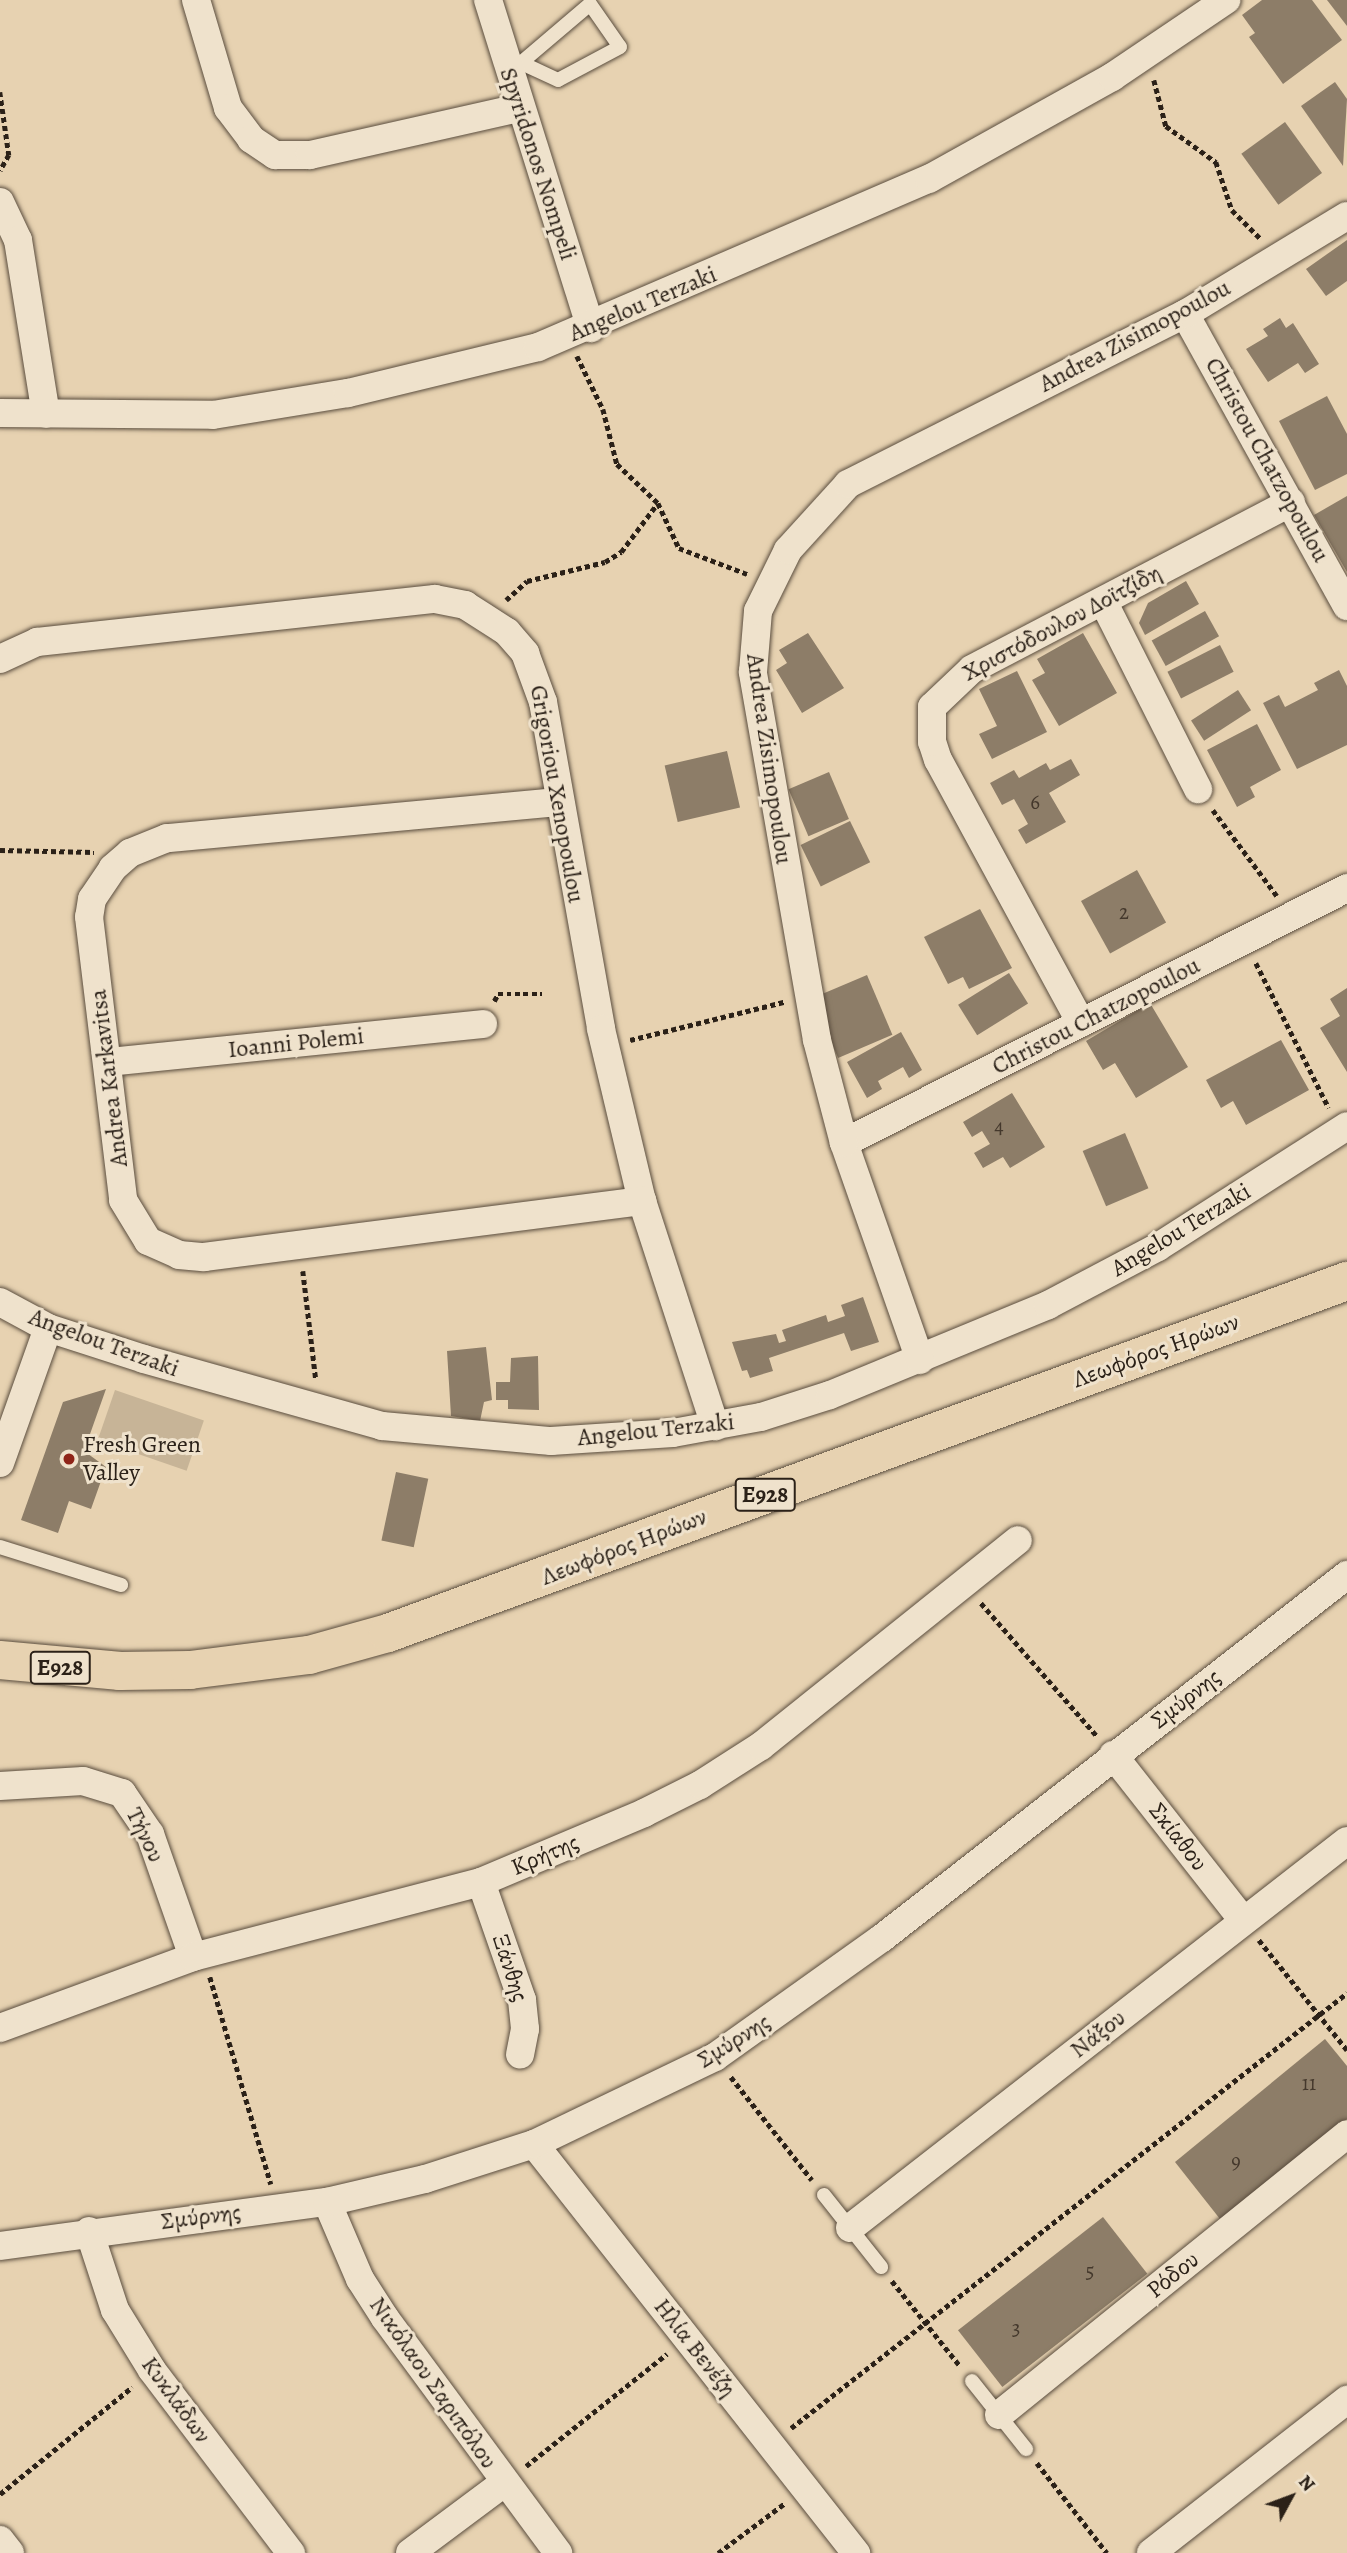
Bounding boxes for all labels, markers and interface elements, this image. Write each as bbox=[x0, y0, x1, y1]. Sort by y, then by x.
street label: Spyridonos Nompeli bbox=[493, 64, 583, 264]
street label: Angelou Terzaki bbox=[565, 260, 721, 348]
street label: Andrea Zisimopoulou bbox=[1034, 273, 1236, 399]
street label: Christou Chatzopoulou bbox=[1199, 353, 1335, 567]
street label: Χριστόδουλου Δοϊτζίδη bbox=[958, 558, 1166, 688]
street label: Andrea Zisimopoulou bbox=[740, 652, 798, 866]
street label: Grigoriou Xenopoulou bbox=[524, 683, 590, 905]
house number: 6 bbox=[1030, 789, 1040, 815]
house number: 2 bbox=[1119, 899, 1129, 925]
street label: Christou Chatzopoulou bbox=[987, 951, 1205, 1081]
street label: Andrea Karkavitsa bbox=[84, 988, 134, 1168]
street label: Ioanni Polemi bbox=[227, 1022, 365, 1064]
house number: 4 bbox=[994, 1113, 1004, 1139]
street label: Angelou Terzaki bbox=[1106, 1177, 1256, 1283]
street label: Angelou Terzaki bbox=[25, 1303, 183, 1383]
street label: Λεωφόρος Ηρώων bbox=[1069, 1308, 1243, 1394]
street label: Angelou Terzaki bbox=[576, 1407, 736, 1453]
place label: Fresh Green Valley bbox=[83, 1431, 201, 1487]
marker: Fresh Green Valley bbox=[61, 1451, 77, 1467]
road number: E928 bbox=[734, 1476, 796, 1514]
street label: Λεωφόρος Ηρώων bbox=[537, 1502, 711, 1592]
road number: E928 bbox=[28, 1648, 92, 1688]
street label: Σμύρνης bbox=[1145, 1663, 1227, 1735]
street label: Σκίαθου bbox=[1143, 1797, 1213, 1877]
street label: Τήνου bbox=[120, 1803, 170, 1867]
street label: Κρήτης bbox=[507, 1828, 583, 1882]
street label: Ξάνθης bbox=[486, 1931, 534, 2005]
street label: Νάξου bbox=[1065, 2004, 1131, 2064]
street label: Σμύρνης bbox=[692, 2008, 776, 2074]
house number: 11 bbox=[1302, 2070, 1316, 2096]
house number: 9 bbox=[1231, 2148, 1241, 2174]
street label: Σμύρνης bbox=[159, 2198, 243, 2236]
street label: Ρόδου bbox=[1141, 2245, 1205, 2305]
house number: 5 bbox=[1085, 2258, 1095, 2284]
street label: Νικόλαου Σαριπόλου bbox=[363, 2292, 503, 2474]
street label: Ηλία Βενέζη bbox=[648, 2293, 742, 2403]
house number: 3 bbox=[1012, 2315, 1020, 2341]
street label: Κυκλάδων bbox=[135, 2351, 217, 2449]
north arrow bbox=[1256, 2462, 1326, 2532]
text: N bbox=[1292, 2469, 1321, 2497]

